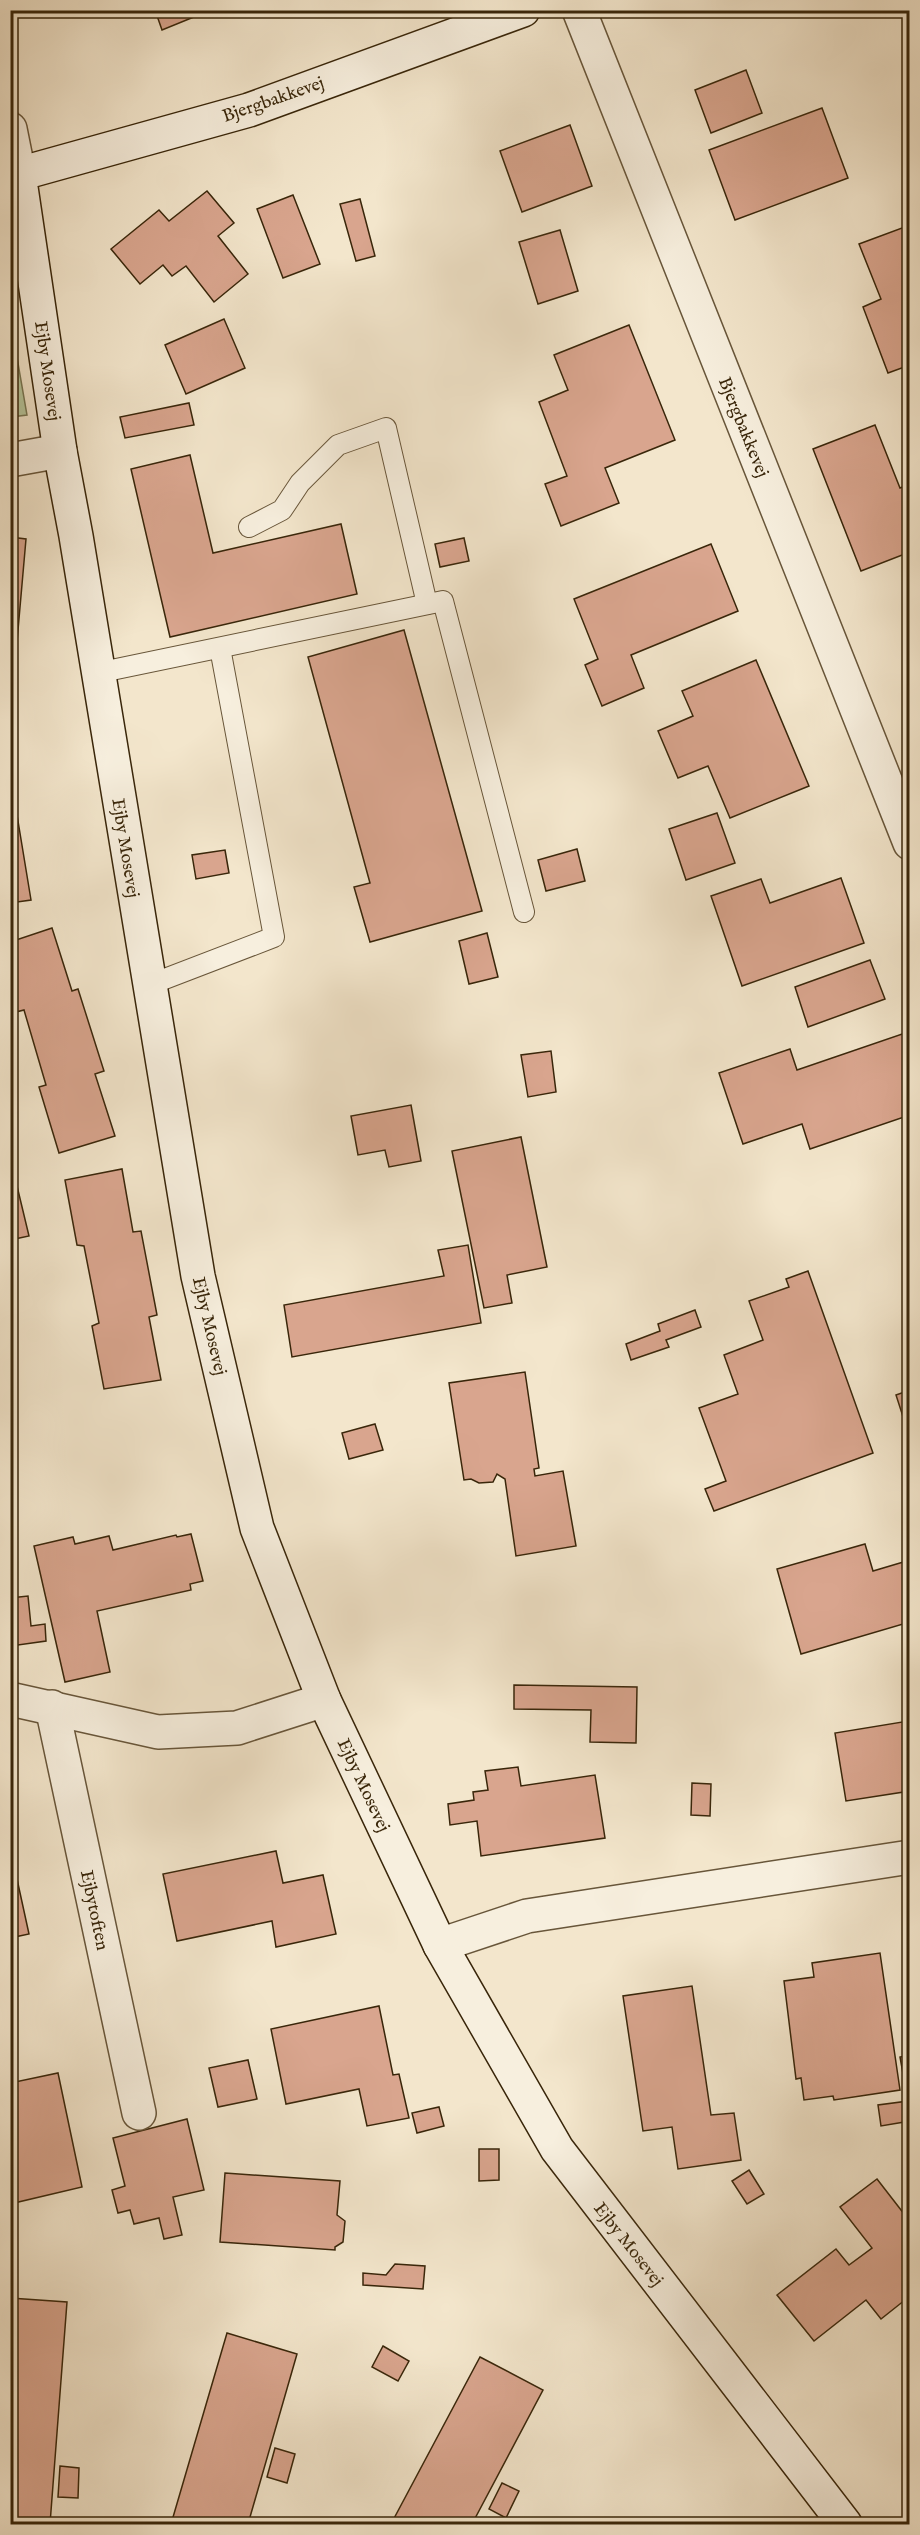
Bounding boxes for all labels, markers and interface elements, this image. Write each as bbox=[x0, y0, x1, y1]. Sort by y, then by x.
street label: Bjergbakkevej bbox=[220, 72, 327, 129]
street label: Ejby Mosevej bbox=[28, 320, 65, 423]
street label: Bjergbakkevej bbox=[712, 374, 773, 481]
street label: Ejby Mosevej bbox=[105, 797, 144, 900]
street label: Ejby Mosevej bbox=[186, 1275, 231, 1378]
street label: Ejby Mosevej bbox=[331, 1735, 394, 1836]
street label: Ejbytoften bbox=[74, 1868, 113, 1953]
street label: Ejby Mosevej bbox=[588, 2198, 668, 2292]

